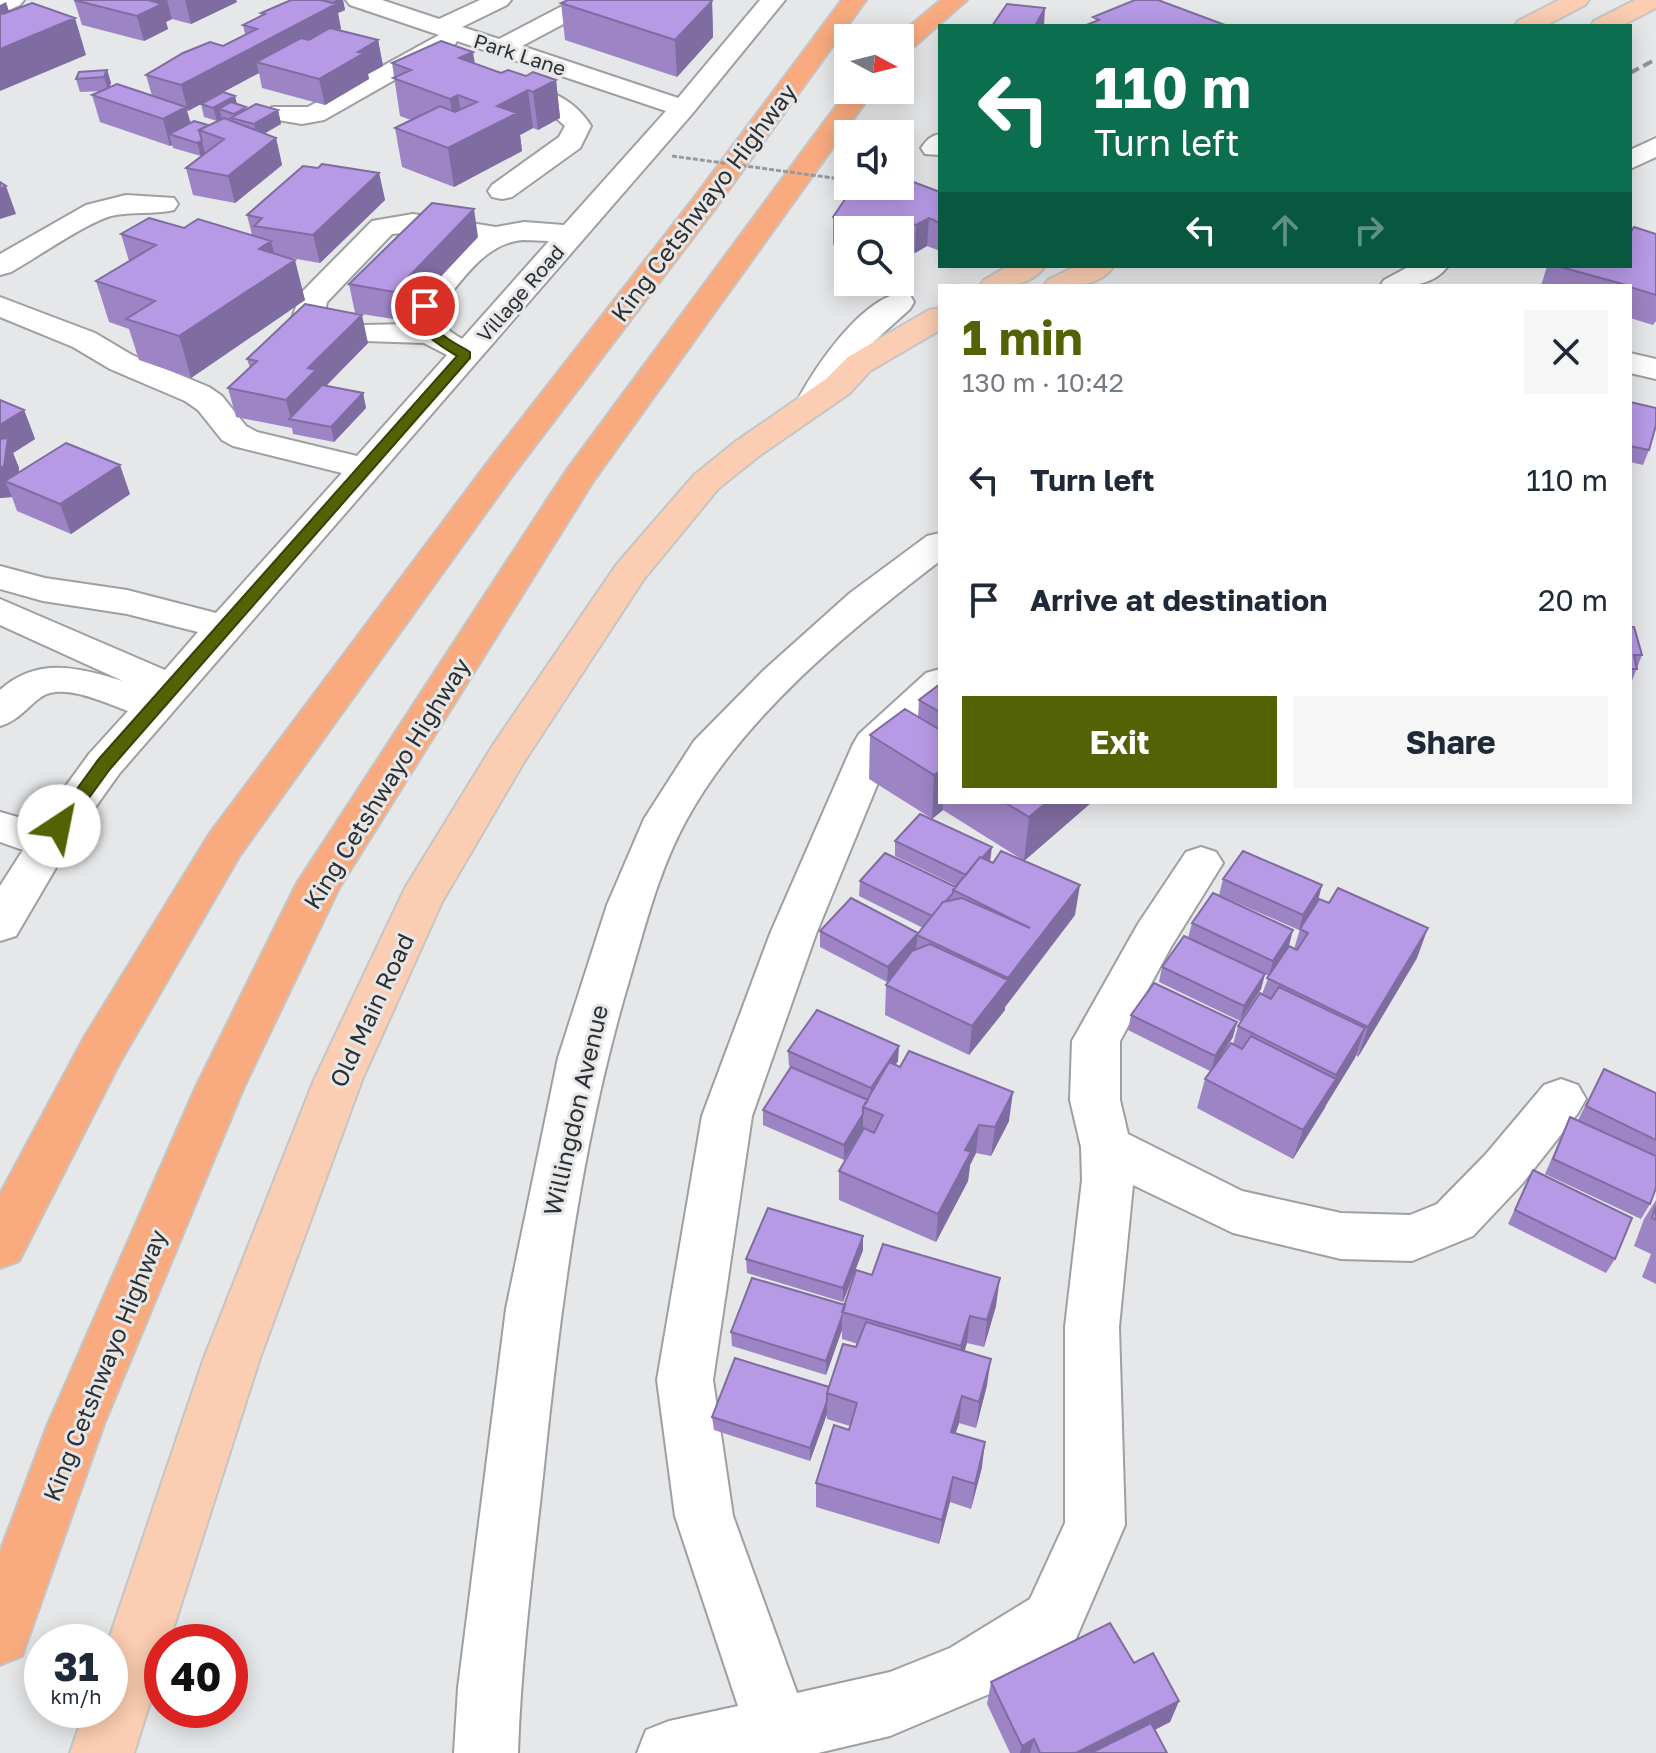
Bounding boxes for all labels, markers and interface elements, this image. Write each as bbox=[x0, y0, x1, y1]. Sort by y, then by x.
north arrow bbox=[834, 24, 914, 104]
map controls bbox=[834, 24, 914, 296]
street label: Park Lane bbox=[471, 28, 569, 80]
text: 110 m bbox=[1094, 53, 1251, 120]
icon: left bbox=[962, 56, 1066, 160]
street label: King Cetshwayo Highway bbox=[604, 77, 802, 327]
button: sound bbox=[834, 120, 914, 200]
text: Turn left bbox=[1094, 121, 1240, 164]
icon: left bbox=[1179, 208, 1223, 252]
icon: ahead bbox=[1263, 208, 1307, 252]
icon: right bbox=[1347, 208, 1391, 252]
button: search bbox=[834, 216, 914, 296]
street label: Village Road bbox=[471, 240, 569, 346]
pin bbox=[391, 272, 459, 340]
icon: arrive bbox=[403, 284, 447, 328]
text: 1 min bbox=[962, 308, 1083, 366]
button: close bbox=[1524, 310, 1608, 394]
text: 130 m · 10:42 bbox=[962, 367, 1124, 398]
icon: left bbox=[962, 458, 1006, 502]
text: Turn left bbox=[1030, 462, 1155, 498]
text: 110 m bbox=[1526, 462, 1608, 498]
icon: arrive bbox=[962, 578, 1006, 622]
text: Arrive at destination bbox=[1030, 582, 1327, 618]
text: 20 m bbox=[1538, 582, 1608, 618]
street label: King Cetshwayo Highway bbox=[297, 652, 475, 914]
button: Exit bbox=[962, 696, 1277, 788]
button: Share bbox=[1293, 696, 1608, 788]
position arrow bbox=[17, 784, 101, 868]
street label: Old Main Road bbox=[323, 929, 419, 1091]
street label: Willingdon Avenue bbox=[537, 1002, 613, 1218]
street label: King Cetshwayo Highway bbox=[36, 1225, 172, 1505]
speed limit sign: 40 bbox=[144, 1624, 248, 1728]
text: 31 bbox=[54, 1642, 99, 1690]
text: km/h bbox=[51, 1684, 101, 1708]

